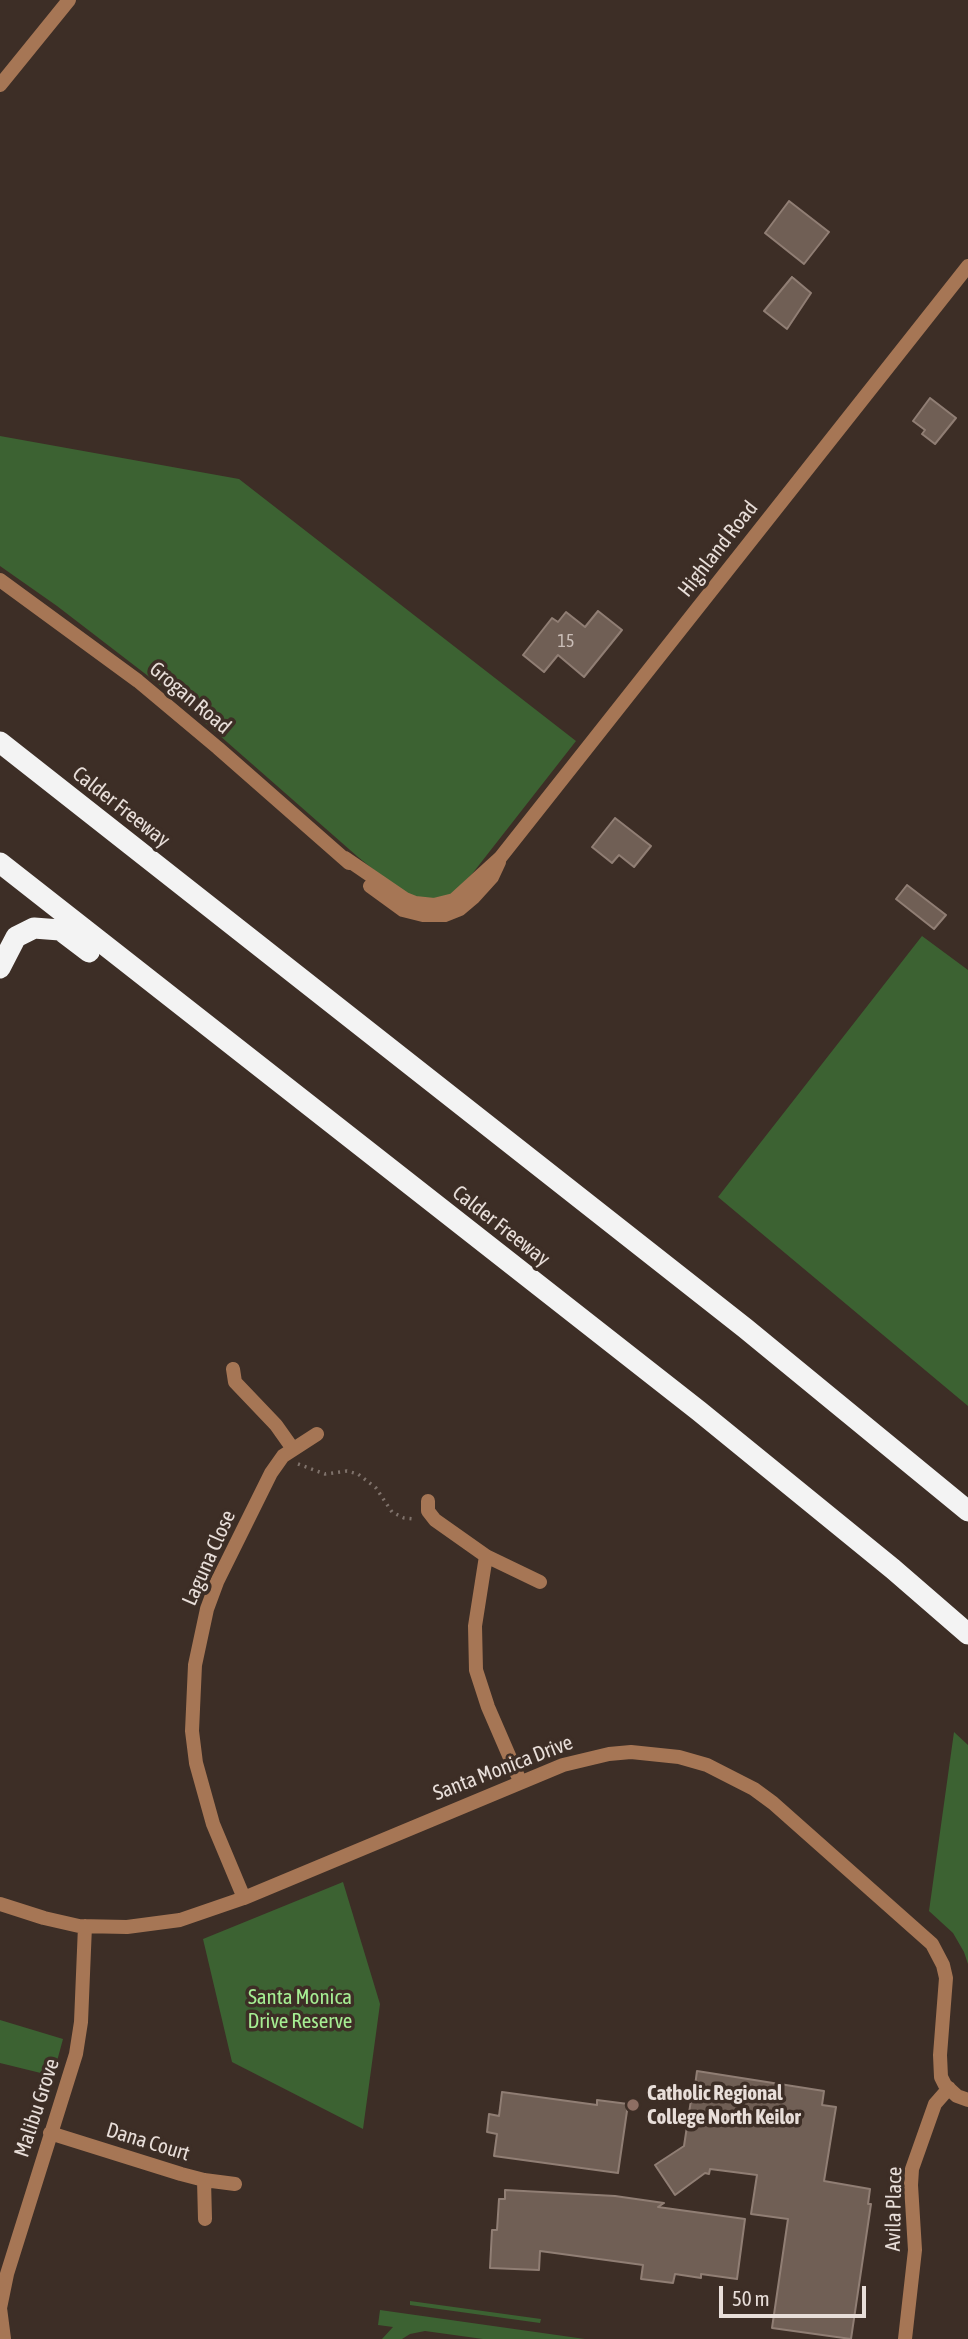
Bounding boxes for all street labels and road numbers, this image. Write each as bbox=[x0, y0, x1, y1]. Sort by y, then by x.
street label: Highland Road bbox=[673, 496, 763, 602]
street label: Grogan Road bbox=[144, 657, 236, 739]
street label: Calder Freeway bbox=[67, 761, 175, 853]
street label: Calder Freeway bbox=[447, 1180, 555, 1272]
street label: Laguna Close bbox=[177, 1507, 241, 1609]
street label: Santa Monica Drive bbox=[430, 1730, 576, 1806]
street label: Malibu Grove bbox=[9, 2056, 65, 2160]
street label: Dana Court bbox=[103, 2117, 193, 2167]
street label: Avila Place bbox=[881, 2166, 907, 2252]

